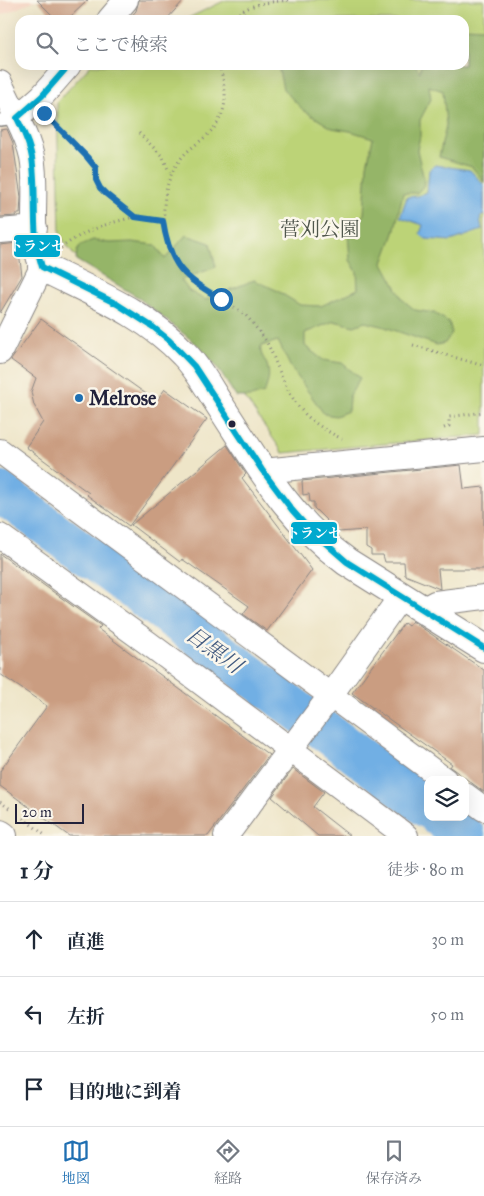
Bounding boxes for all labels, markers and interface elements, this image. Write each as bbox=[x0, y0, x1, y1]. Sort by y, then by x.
search box bbox=[15, 15, 469, 70]
icon: search bbox=[33, 29, 61, 57]
text: ここで検索 bbox=[73, 33, 168, 56]
route end bbox=[33, 102, 56, 125]
park label: 菅刈公園 bbox=[280, 217, 360, 241]
line badge: トランセ bbox=[13, 234, 61, 258]
text: トランセ bbox=[9, 238, 65, 255]
route start bbox=[210, 288, 233, 311]
place label: Melrose bbox=[89, 386, 157, 410]
marker: Melrose bbox=[73, 392, 85, 404]
unlabelled marker bbox=[227, 419, 237, 429]
line badge: トランセ bbox=[290, 521, 338, 545]
text: トランセ bbox=[286, 525, 342, 542]
water label: 目黒川 bbox=[181, 621, 249, 680]
map controls bbox=[424, 776, 469, 821]
button: layers bbox=[424, 776, 469, 821]
scale bar bbox=[15, 801, 84, 824]
text: 20 m bbox=[22, 804, 52, 821]
text: 1 分 bbox=[20, 858, 54, 884]
text: 徒歩 · 80 m bbox=[387, 860, 464, 879]
icon: ahead bbox=[20, 925, 48, 953]
text: 直進 bbox=[67, 930, 105, 953]
text: 30 m bbox=[431, 930, 464, 949]
icon: left bbox=[20, 1000, 48, 1028]
text: 左折 bbox=[67, 1005, 105, 1028]
text: 50 m bbox=[430, 1005, 464, 1024]
icon: arrive bbox=[20, 1075, 48, 1103]
text: 目的地に到着 bbox=[67, 1080, 181, 1103]
tab: 地図 bbox=[62, 1137, 90, 1187]
tab: 経路 bbox=[214, 1137, 242, 1187]
tab: 保存済み bbox=[366, 1137, 422, 1187]

